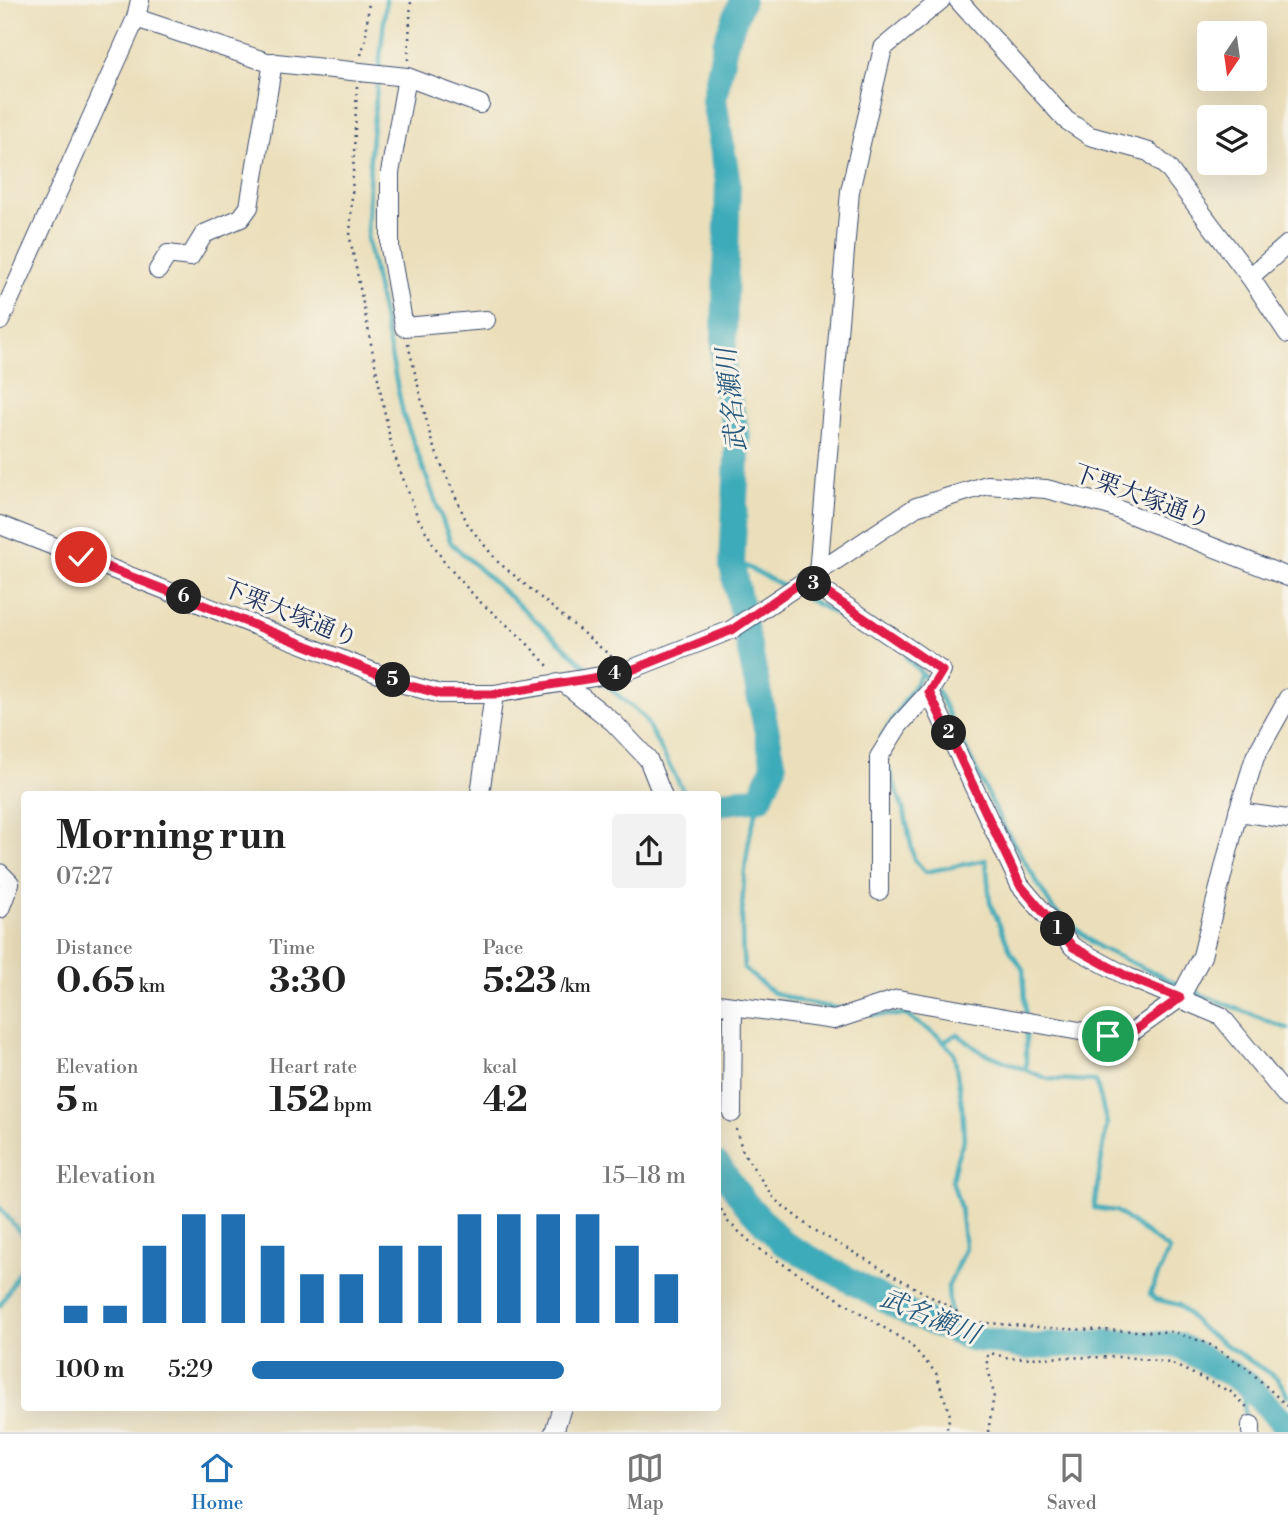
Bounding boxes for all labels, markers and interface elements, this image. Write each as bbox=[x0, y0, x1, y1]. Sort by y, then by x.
north arrow bbox=[1197, 21, 1267, 91]
map controls bbox=[1197, 21, 1267, 175]
button: layers bbox=[1197, 105, 1267, 175]
water label: 武名瀬川 bbox=[710, 344, 753, 453]
street label: 下栗大塚通り bbox=[1069, 458, 1214, 536]
pin bbox=[51, 527, 111, 587]
icon: check bbox=[62, 538, 100, 576]
pin: 3 bbox=[796, 566, 832, 602]
text: 3 bbox=[808, 571, 819, 595]
street label: 下栗大塚通り bbox=[217, 573, 362, 655]
pin: 6 bbox=[166, 580, 202, 614]
text: 6 bbox=[178, 584, 189, 608]
pin: 4 bbox=[598, 656, 632, 692]
text: 4 bbox=[608, 661, 621, 685]
pin: 5 bbox=[376, 662, 410, 698]
text: 5 bbox=[387, 667, 398, 691]
pin: 2 bbox=[932, 716, 967, 750]
text: 2 bbox=[943, 720, 954, 744]
text: Morning run bbox=[56, 813, 286, 860]
button: share bbox=[612, 814, 686, 888]
text: 07:27 bbox=[56, 863, 113, 891]
pin: 1 bbox=[1040, 912, 1076, 946]
text: 1 bbox=[1053, 916, 1062, 940]
text: Distance bbox=[56, 936, 133, 960]
text: Time bbox=[269, 936, 315, 960]
text: Pace bbox=[483, 936, 523, 960]
text: 0.65 bbox=[56, 960, 135, 1003]
text: 3:30 bbox=[269, 960, 347, 1003]
text: 5:23 bbox=[483, 960, 557, 1003]
text: km bbox=[135, 974, 165, 998]
text: /km bbox=[557, 974, 591, 998]
pin bbox=[1078, 1006, 1138, 1066]
icon: arrive bbox=[1089, 1017, 1127, 1055]
text: Elevation bbox=[56, 1055, 138, 1079]
text: Heart rate bbox=[269, 1055, 357, 1079]
text: kcal bbox=[483, 1055, 517, 1079]
text: 5 bbox=[56, 1079, 78, 1122]
text: 152 bbox=[269, 1079, 330, 1122]
text: 42 bbox=[483, 1079, 528, 1122]
text: m bbox=[78, 1093, 98, 1117]
text: bpm bbox=[330, 1093, 372, 1117]
text: Elevation bbox=[56, 1162, 156, 1190]
text: 15–18 m bbox=[603, 1162, 686, 1190]
water label: 武名瀬川 bbox=[875, 1283, 987, 1352]
text: 100 m bbox=[56, 1356, 124, 1384]
text: 5:29 bbox=[168, 1356, 213, 1384]
tab: Home bbox=[191, 1449, 243, 1515]
tab: Map bbox=[626, 1449, 664, 1515]
tab: Saved bbox=[1047, 1449, 1097, 1515]

